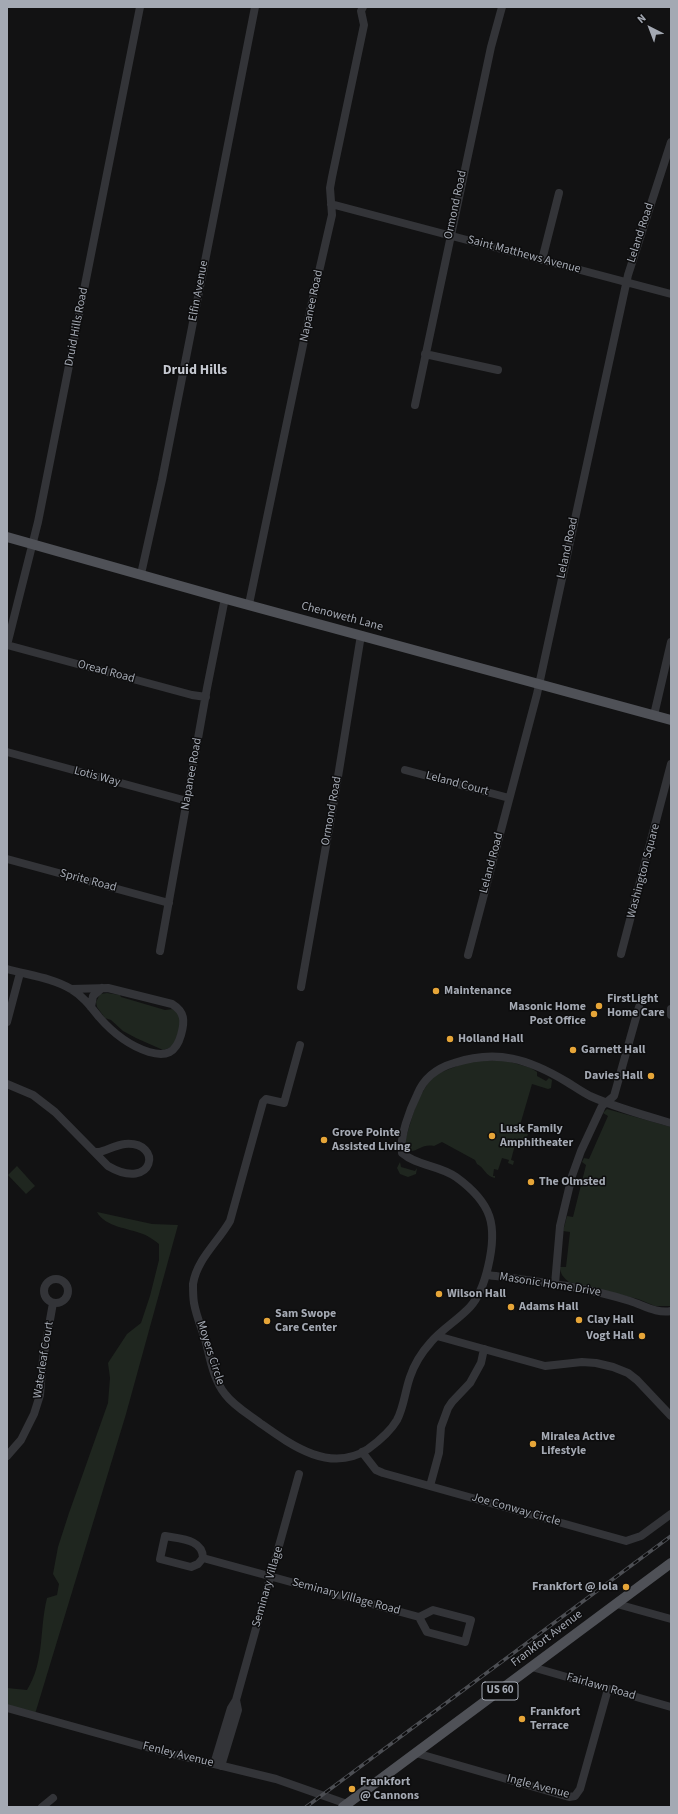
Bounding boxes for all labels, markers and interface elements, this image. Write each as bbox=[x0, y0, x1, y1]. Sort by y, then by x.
north arrow bbox=[630, 8, 670, 48]
text: N bbox=[634, 11, 649, 27]
street label: Ormond Road bbox=[442, 169, 470, 241]
street label: Leland Road bbox=[625, 201, 657, 265]
street label: Saint Matthews Avenue bbox=[466, 233, 582, 277]
street label: Elfin Avenue bbox=[186, 259, 212, 323]
street label: Napanee Road bbox=[297, 269, 327, 343]
street label: Druid Hills Road bbox=[62, 286, 92, 368]
district label: Druid Hills bbox=[163, 363, 227, 379]
street label: Leland Road bbox=[554, 516, 582, 580]
street label: Chenoweth Lane bbox=[299, 599, 385, 635]
street label: Oread Road bbox=[76, 657, 136, 687]
street label: Napanee Road bbox=[179, 737, 205, 811]
street label: Lotis Way bbox=[72, 764, 122, 790]
street label: Leland Court bbox=[424, 769, 490, 799]
street label: Ormond Road bbox=[319, 775, 345, 847]
street label: Washington Square bbox=[624, 822, 664, 920]
street label: Leland Road bbox=[477, 831, 507, 895]
street label: Sprite Road bbox=[58, 867, 118, 895]
place label: Maintenance bbox=[444, 984, 512, 998]
marker: Maintenance bbox=[431, 986, 441, 996]
place label: FirstLight Home Care bbox=[607, 992, 665, 1020]
place label: Masonic Home Post Office bbox=[509, 1000, 586, 1028]
marker: FirstLight Home Care bbox=[594, 1001, 604, 1011]
marker: Masonic Home Post Office bbox=[589, 1009, 599, 1019]
place label: Holland Hall bbox=[458, 1032, 523, 1046]
marker: Holland Hall bbox=[445, 1034, 455, 1044]
place label: Garnett Hall bbox=[581, 1043, 645, 1057]
marker: Garnett Hall bbox=[568, 1045, 578, 1055]
place label: Davies Hall bbox=[584, 1069, 643, 1083]
marker: Davies Hall bbox=[646, 1071, 656, 1081]
place label: Lusk Family Amphitheater bbox=[500, 1122, 573, 1150]
place label: Grove Pointe Assisted Living bbox=[332, 1126, 410, 1154]
marker: Lusk Family Amphitheater bbox=[487, 1131, 497, 1141]
marker: Grove Pointe Assisted Living bbox=[319, 1135, 329, 1145]
place label: The Olmsted bbox=[539, 1175, 606, 1189]
marker: The Olmsted bbox=[526, 1177, 536, 1187]
street label: Masonic Home Drive bbox=[498, 1270, 602, 1300]
place label: Wilson Hall bbox=[447, 1287, 506, 1301]
marker: Wilson Hall bbox=[434, 1289, 444, 1299]
place label: Adams Hall bbox=[519, 1300, 578, 1314]
marker: Adams Hall bbox=[506, 1302, 516, 1312]
place label: Sam Swope Care Center bbox=[275, 1307, 337, 1335]
place label: Clay Hall bbox=[587, 1313, 634, 1327]
marker: Clay Hall bbox=[574, 1315, 584, 1325]
marker: Sam Swope Care Center bbox=[262, 1316, 272, 1326]
street label: Moyers Circle bbox=[193, 1319, 227, 1387]
street label: Waterleaf Court bbox=[31, 1320, 57, 1400]
place label: Vogt Hall bbox=[586, 1329, 634, 1343]
marker: Vogt Hall bbox=[637, 1331, 647, 1341]
place label: Miralea Active Lifestyle bbox=[541, 1430, 615, 1458]
marker: Miralea Active Lifestyle bbox=[528, 1439, 538, 1449]
street label: Joe Conway Circle bbox=[470, 1490, 562, 1530]
street label: Seminary Village bbox=[250, 1545, 286, 1629]
street label: Seminary Village Road bbox=[290, 1576, 402, 1618]
place label: Frankfort @ Iola bbox=[532, 1580, 618, 1594]
marker: Frankfort @ Iola bbox=[621, 1582, 631, 1592]
street label: Frankfort Avenue bbox=[508, 1607, 586, 1671]
street label: Fairlawn Road bbox=[565, 1670, 637, 1704]
road number: US 60 bbox=[482, 1682, 518, 1700]
place label: Frankfort Terrace bbox=[530, 1705, 580, 1733]
marker: Frankfort Terrace bbox=[517, 1714, 527, 1724]
street label: Fenley Avenue bbox=[141, 1739, 215, 1771]
street label: Ingle Avenue bbox=[505, 1772, 571, 1802]
place label: Frankfort @ Cannons bbox=[360, 1775, 419, 1803]
marker: Frankfort @ Cannons bbox=[347, 1784, 357, 1794]

